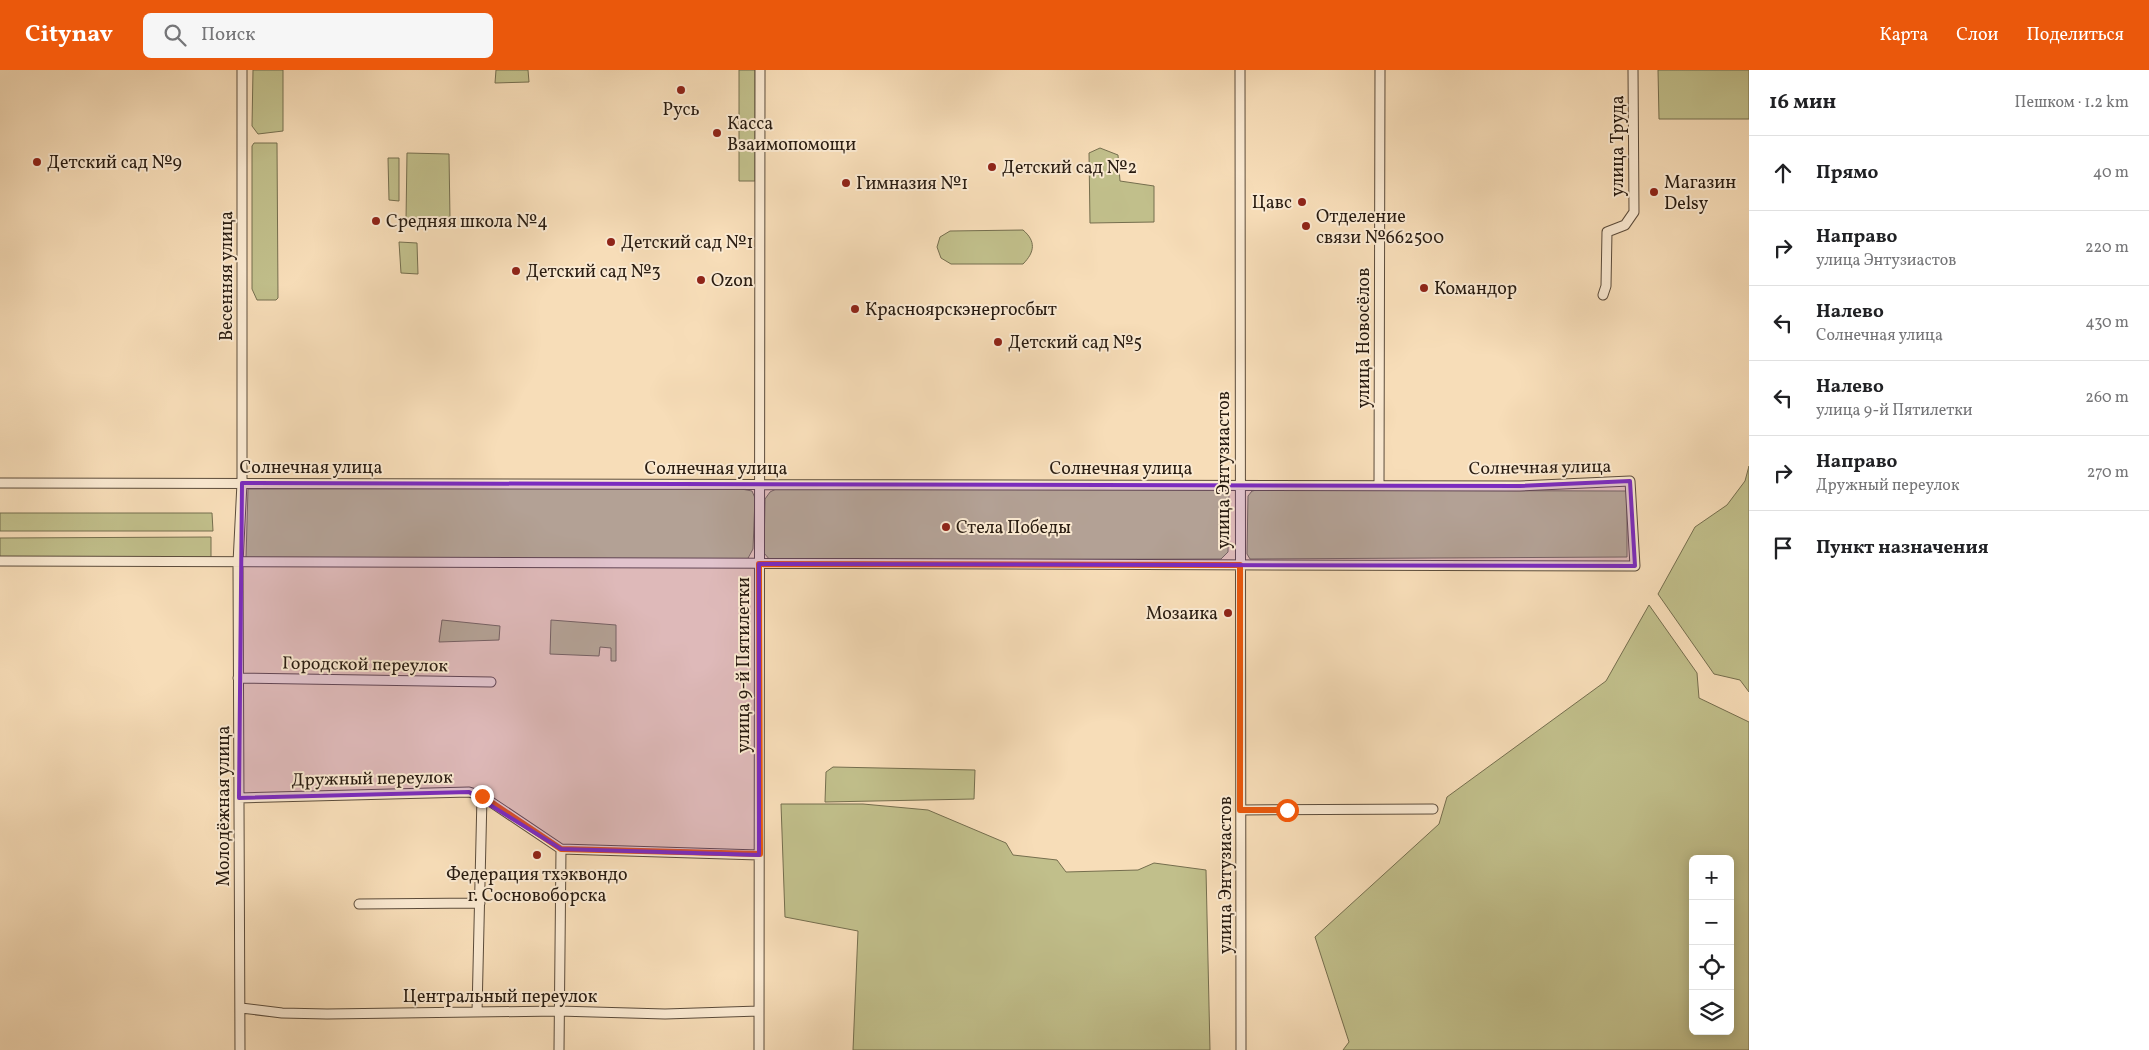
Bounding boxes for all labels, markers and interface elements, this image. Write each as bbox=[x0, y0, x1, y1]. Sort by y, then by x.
search box bbox=[143, 13, 493, 58]
text: Citynav bbox=[25, 18, 113, 52]
icon: search bbox=[161, 21, 189, 49]
text: Поиск bbox=[201, 22, 255, 48]
text: Карта bbox=[1880, 23, 1928, 48]
text: Слои bbox=[1956, 23, 1998, 48]
text: Поделиться bbox=[2026, 23, 2124, 48]
marker: Русь bbox=[675, 84, 687, 96]
text: 16 мин bbox=[1769, 88, 1836, 117]
text: Пешком · 1.2 km bbox=[2015, 92, 2129, 114]
street label: улица Труда bbox=[1606, 95, 1631, 197]
place label: Русь bbox=[662, 98, 700, 123]
place label: Касса Взаимопомощи bbox=[727, 112, 856, 158]
marker: Касса Взаимопомощи bbox=[711, 127, 723, 139]
place label: Детский сад №9 bbox=[47, 151, 182, 176]
marker: Детский сад №9 bbox=[31, 156, 43, 168]
place label: Детский сад №2 bbox=[1002, 156, 1137, 181]
icon: ahead bbox=[1769, 159, 1797, 187]
text: Прямо bbox=[1816, 160, 1878, 186]
marker: Детский сад №2 bbox=[986, 161, 998, 173]
text: 40 m bbox=[2093, 162, 2129, 184]
place label: Магазин Delsy bbox=[1664, 171, 1736, 217]
place label: Гимназия №1 bbox=[856, 172, 968, 197]
marker: Гимназия №1 bbox=[840, 177, 852, 189]
marker: Магазин Delsy bbox=[1648, 186, 1660, 198]
place label: Цавс bbox=[1252, 191, 1292, 216]
marker: Цавс bbox=[1296, 196, 1308, 208]
place label: Отделение связи №662500 bbox=[1316, 205, 1444, 251]
place label: Средняя школа №4 bbox=[386, 210, 548, 235]
street label: Весенняя улица bbox=[215, 211, 240, 341]
marker: Средняя школа №4 bbox=[370, 215, 382, 227]
marker: Отделение связи №662500 bbox=[1300, 220, 1312, 232]
text: Направо bbox=[1816, 224, 1898, 250]
place label: Детский сад №1 bbox=[621, 231, 753, 256]
icon: right bbox=[1769, 234, 1797, 262]
marker: Детский сад №1 bbox=[605, 236, 617, 248]
text: 220 m bbox=[2085, 237, 2129, 259]
text: улица Энтузиастов bbox=[1816, 250, 1956, 272]
place label: Детский сад №3 bbox=[526, 260, 661, 285]
marker: Детский сад №3 bbox=[510, 265, 522, 277]
street label: улица Новосёлов bbox=[1352, 268, 1377, 408]
place label: Ozon bbox=[711, 269, 754, 294]
marker: Ozon bbox=[695, 274, 707, 286]
place label: Командор bbox=[1434, 277, 1517, 302]
marker: Командор bbox=[1418, 282, 1430, 294]
place label: Красноярскэнергосбыт bbox=[865, 298, 1057, 323]
text: Налево bbox=[1816, 299, 1884, 325]
marker: Красноярскэнергосбыт bbox=[849, 303, 861, 315]
icon: left bbox=[1769, 309, 1797, 337]
text: 430 m bbox=[2085, 312, 2129, 334]
text: Солнечная улица bbox=[1816, 325, 1943, 347]
place label: Детский сад №5 bbox=[1008, 331, 1142, 356]
marker: Детский сад №5 bbox=[992, 336, 1004, 348]
text: Налево bbox=[1816, 374, 1884, 400]
icon: left bbox=[1769, 384, 1797, 412]
text: 260 m bbox=[2085, 387, 2129, 409]
street label: улица Энтузиастов bbox=[1212, 391, 1237, 549]
text: улица 9-й Пятилетки bbox=[1816, 400, 1973, 422]
text: Направо bbox=[1816, 449, 1898, 475]
street label: Солнечная улица bbox=[1468, 455, 1612, 482]
street label: Солнечная улица bbox=[240, 456, 382, 481]
street label: Солнечная улица bbox=[645, 457, 787, 482]
street label: Солнечная улица bbox=[1050, 457, 1192, 482]
icon: right bbox=[1769, 459, 1797, 487]
text: 270 m bbox=[2087, 462, 2129, 484]
text: Дружный переулок bbox=[1816, 475, 1959, 497]
place label: Стела Победы bbox=[956, 516, 1071, 541]
marker: Стела Победы bbox=[940, 521, 952, 533]
icon: arrive bbox=[1769, 534, 1797, 562]
text: Пункт назначения bbox=[1816, 535, 1989, 561]
street label: улица 9-й Пятилетки bbox=[732, 577, 757, 753]
place label: Мозаика bbox=[1146, 602, 1218, 627]
marker: Мозаика bbox=[1222, 607, 1234, 619]
street label: Городской переулок bbox=[282, 652, 449, 679]
street label: Молодёжная улица bbox=[212, 726, 237, 886]
street label: Дружный переулок bbox=[291, 766, 453, 793]
route end bbox=[471, 785, 494, 808]
street label: улица Энтузиастов bbox=[1214, 796, 1239, 954]
route start bbox=[1276, 799, 1299, 822]
marker: Федерация тхэквондо г. Сосновоборска bbox=[531, 849, 543, 861]
map controls bbox=[1689, 855, 1734, 1035]
button: + bbox=[1689, 855, 1734, 900]
place label: Федерация тхэквондо г. Сосновоборска bbox=[446, 863, 628, 909]
button: − bbox=[1689, 900, 1734, 945]
button: locate bbox=[1689, 945, 1734, 990]
street label: Центральный переулок bbox=[403, 985, 598, 1010]
button: layers bbox=[1689, 990, 1734, 1035]

